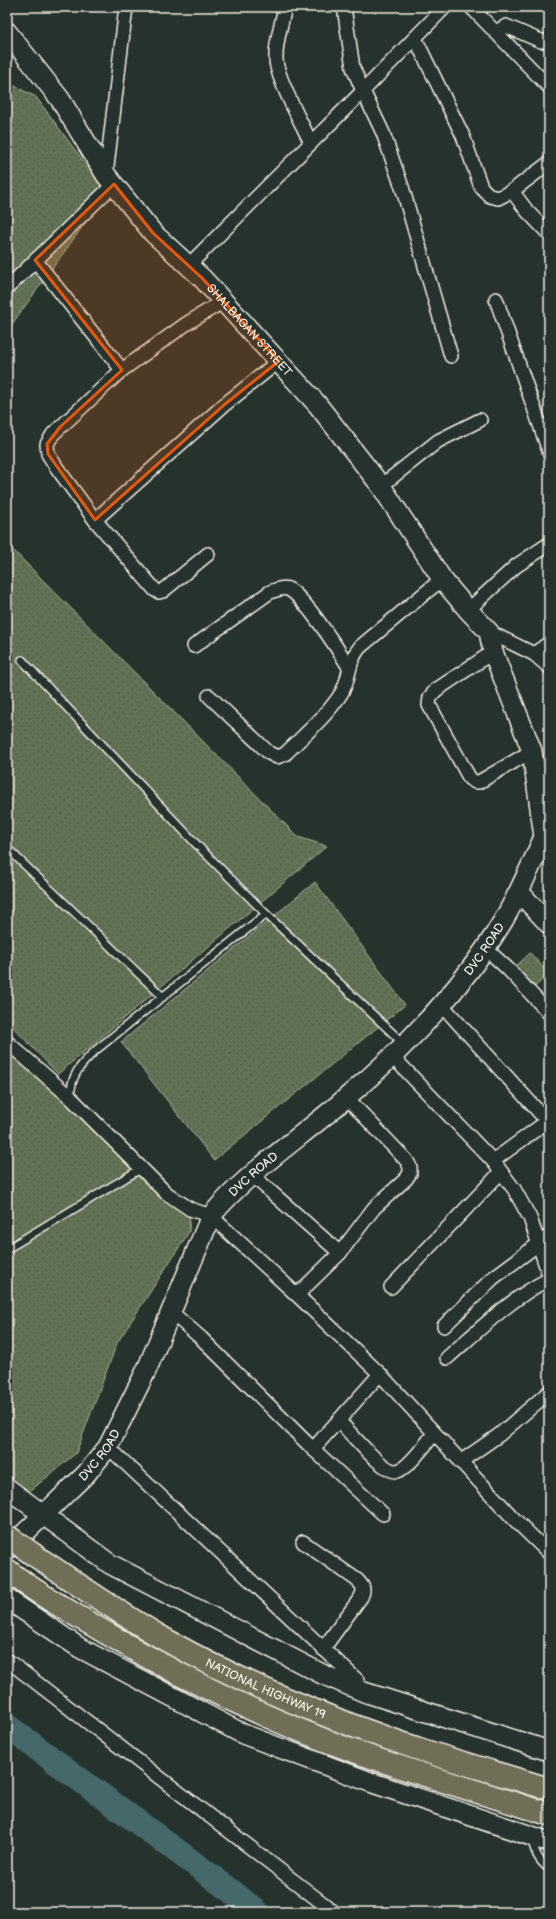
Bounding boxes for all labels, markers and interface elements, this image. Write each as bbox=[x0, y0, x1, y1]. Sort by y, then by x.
street label: SHALBAGAN STREET bbox=[204, 281, 296, 380]
street label: DVC ROAD bbox=[461, 920, 508, 978]
street label: DVC ROAD bbox=[225, 1148, 281, 1200]
street label: DVC ROAD bbox=[76, 1426, 123, 1484]
street label: NATIONAL HIGHWAY 19 bbox=[203, 1655, 328, 1722]

